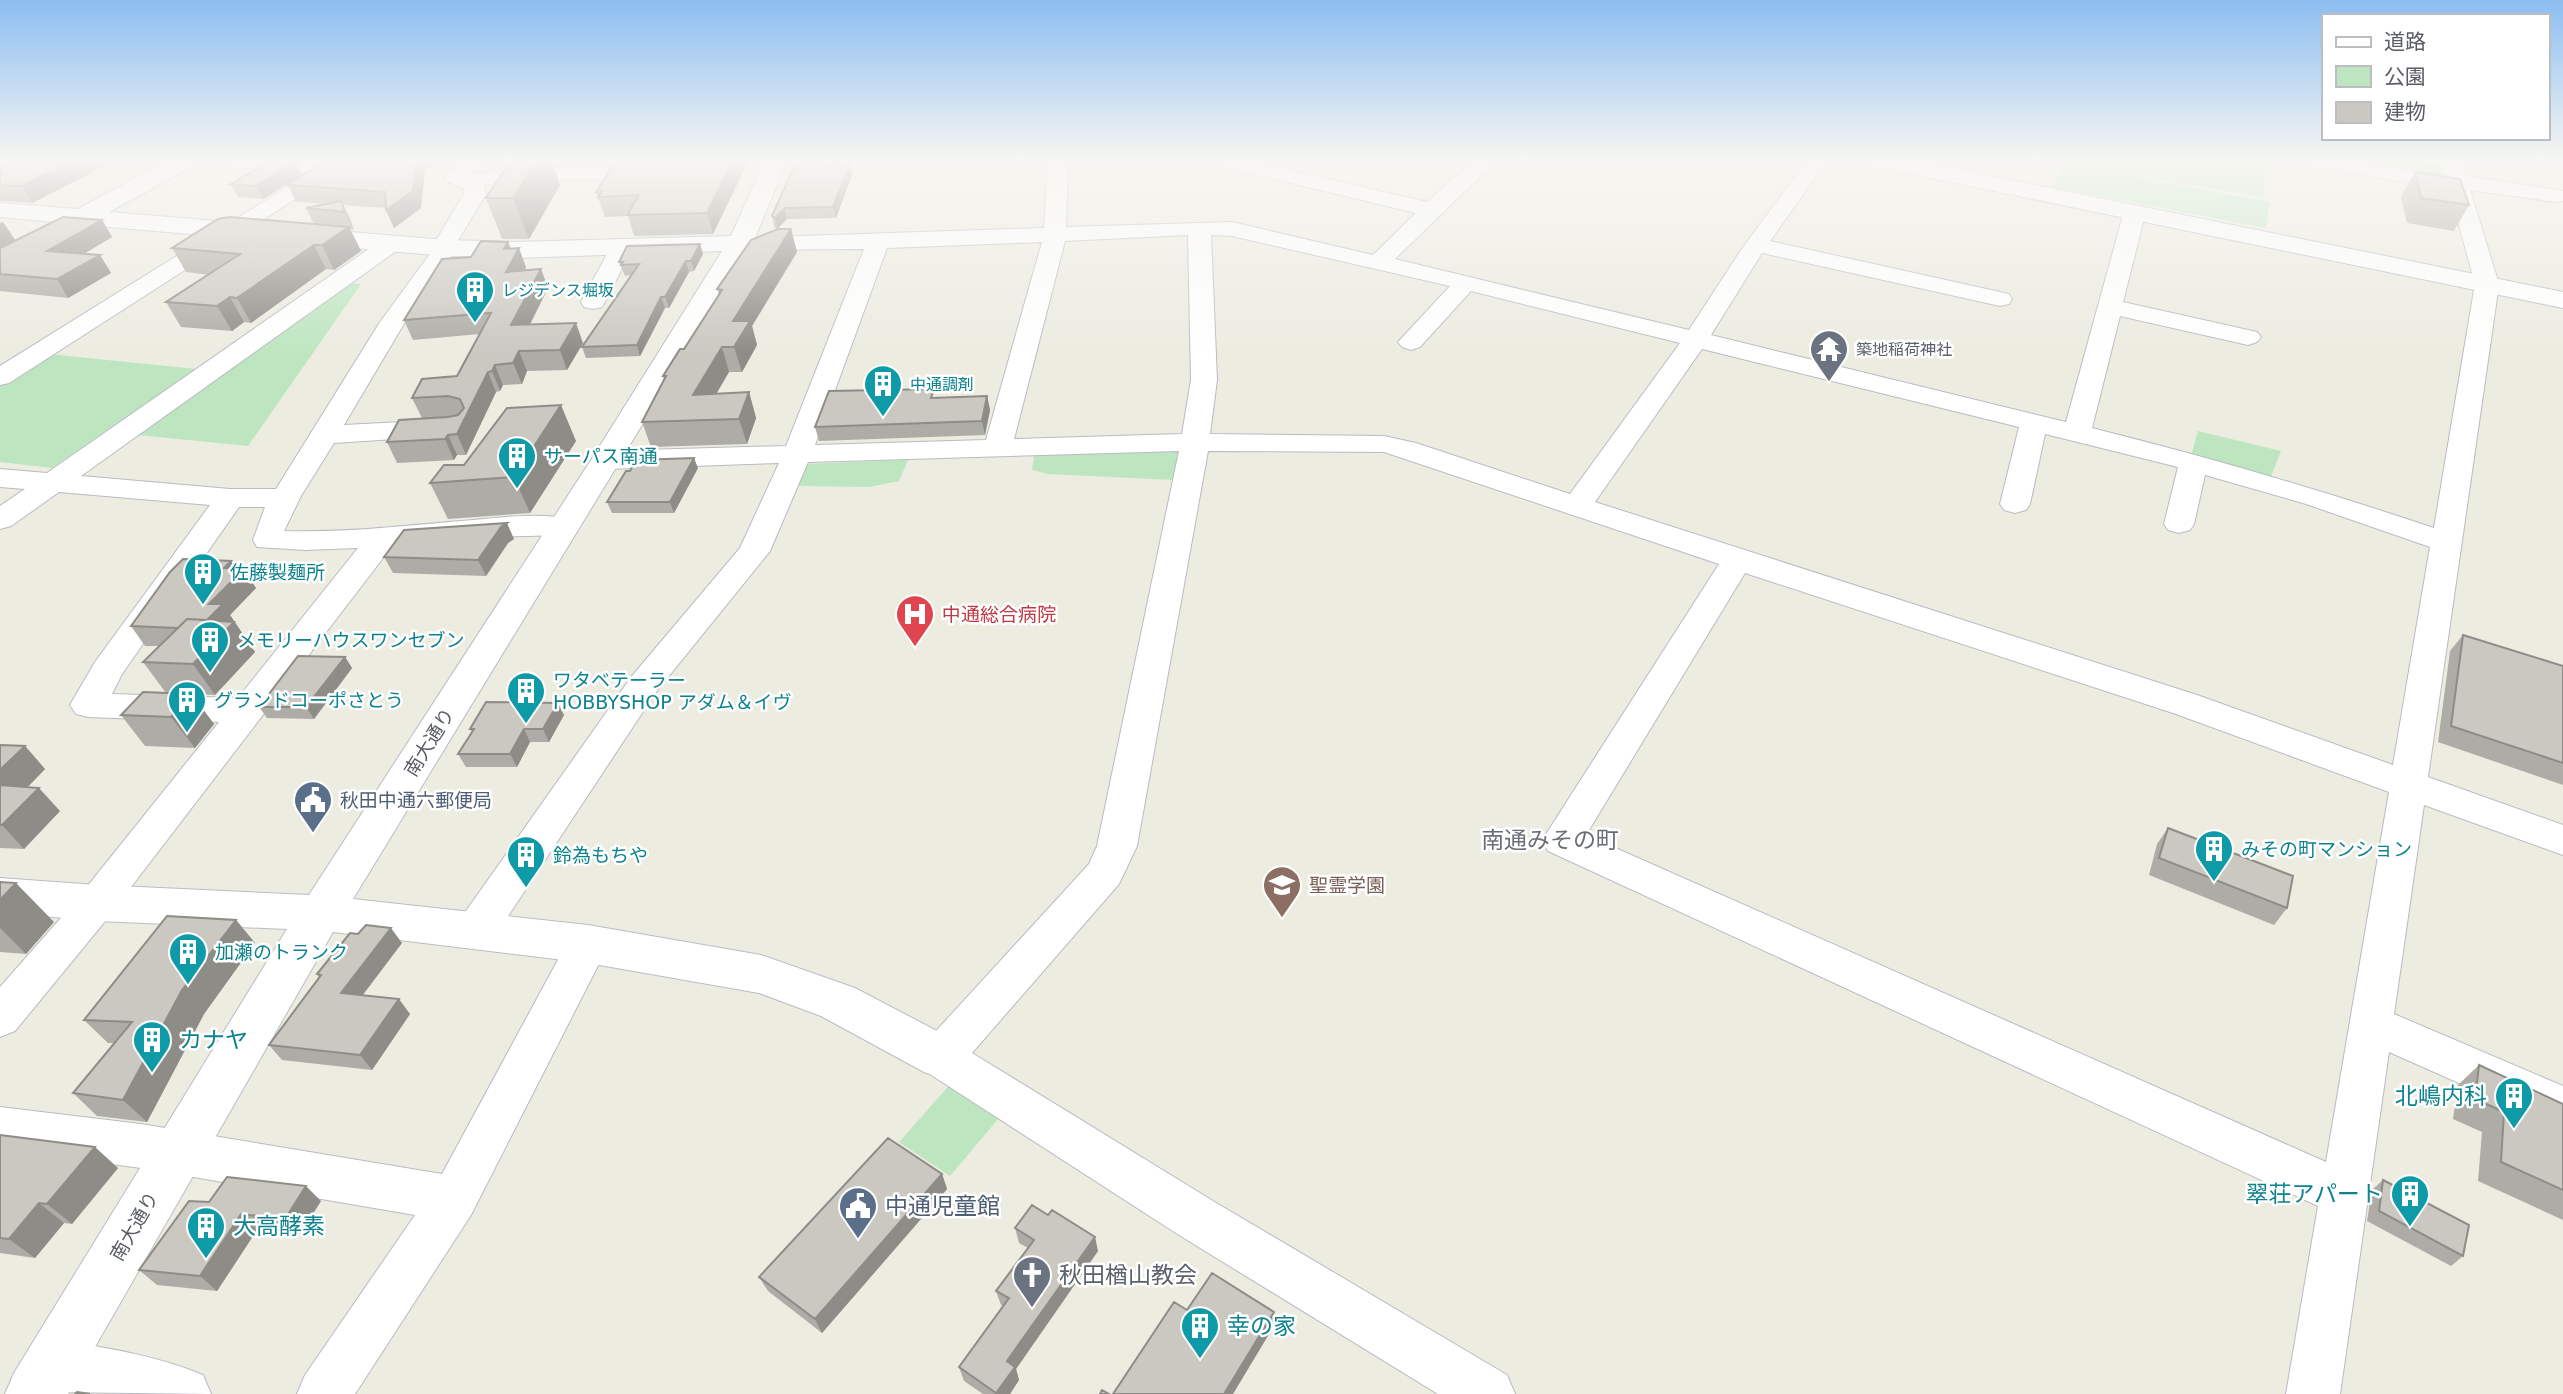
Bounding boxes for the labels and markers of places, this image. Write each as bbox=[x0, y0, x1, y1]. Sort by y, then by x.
building icon: レジデンス堀坂 bbox=[454, 269, 496, 324]
place label: レジデンス堀坂 bbox=[502, 281, 614, 300]
temple icon: 築地稲荷神社 bbox=[1808, 328, 1850, 383]
place label: 築地稲荷神社 bbox=[1856, 340, 1952, 359]
building icon: 中通調剤 bbox=[862, 363, 904, 418]
place label: 中通調剤 bbox=[910, 375, 974, 394]
building icon: サーパス南通 bbox=[496, 435, 538, 490]
place label: サーパス南通 bbox=[544, 445, 658, 467]
building icon: 佐藤製麺所 bbox=[182, 551, 224, 606]
place label: 佐藤製麺所 bbox=[230, 561, 325, 583]
hospital icon: 中通総合病院 bbox=[894, 593, 936, 648]
place label: 中通総合病院 bbox=[942, 603, 1056, 625]
building icon: メモリーハウスワンセブン bbox=[189, 619, 231, 674]
place label: メモリーハウスワンセブン bbox=[237, 629, 465, 651]
place label: ワタベテーラー HOBBYSHOP アダム＆イヴ bbox=[553, 669, 792, 713]
building icon: ワタベテーラー HOBBYSHOP アダム＆イヴ bbox=[505, 670, 547, 725]
building icon: グランドコーポさとう bbox=[166, 679, 208, 734]
place label: グランドコーポさとう bbox=[214, 689, 404, 711]
public building icon: 秋田中通六郵便局 bbox=[292, 779, 334, 834]
place label: 秋田中通六郵便局 bbox=[340, 789, 492, 811]
building icon: みその町マンション bbox=[2193, 828, 2235, 883]
building icon: 鈴為もちや bbox=[505, 834, 547, 889]
place label: みその町マンション bbox=[2241, 838, 2412, 860]
place label: 鈴為もちや bbox=[553, 844, 648, 866]
school or university icon: 聖霊学園 bbox=[1261, 864, 1303, 919]
place label: 聖霊学園 bbox=[1309, 874, 1385, 896]
building icon: 加瀬のトランク bbox=[167, 931, 209, 986]
place label: 加瀬のトランク bbox=[215, 941, 348, 963]
building icon: カナヤ bbox=[131, 1019, 173, 1074]
place label: カナヤ bbox=[179, 1027, 248, 1053]
building icon: 北嶋内科 bbox=[2493, 1075, 2535, 1130]
place label: 北嶋内科 bbox=[2395, 1083, 2487, 1109]
building icon: 翠荘アパート bbox=[2389, 1173, 2431, 1228]
place label: 翠荘アパート bbox=[2245, 1181, 2383, 1207]
public building icon: 中通児童館 bbox=[837, 1185, 879, 1240]
place label: 中通児童館 bbox=[885, 1193, 1000, 1219]
building icon: 大高酵素 bbox=[185, 1205, 227, 1260]
place label: 大高酵素 bbox=[233, 1213, 325, 1239]
church icon: 秋田楢山教会 bbox=[1011, 1254, 1053, 1309]
place label: 秋田楢山教会 bbox=[1059, 1262, 1197, 1288]
building icon: 幸の家 bbox=[1179, 1305, 1221, 1360]
place label: 幸の家 bbox=[1227, 1313, 1296, 1339]

